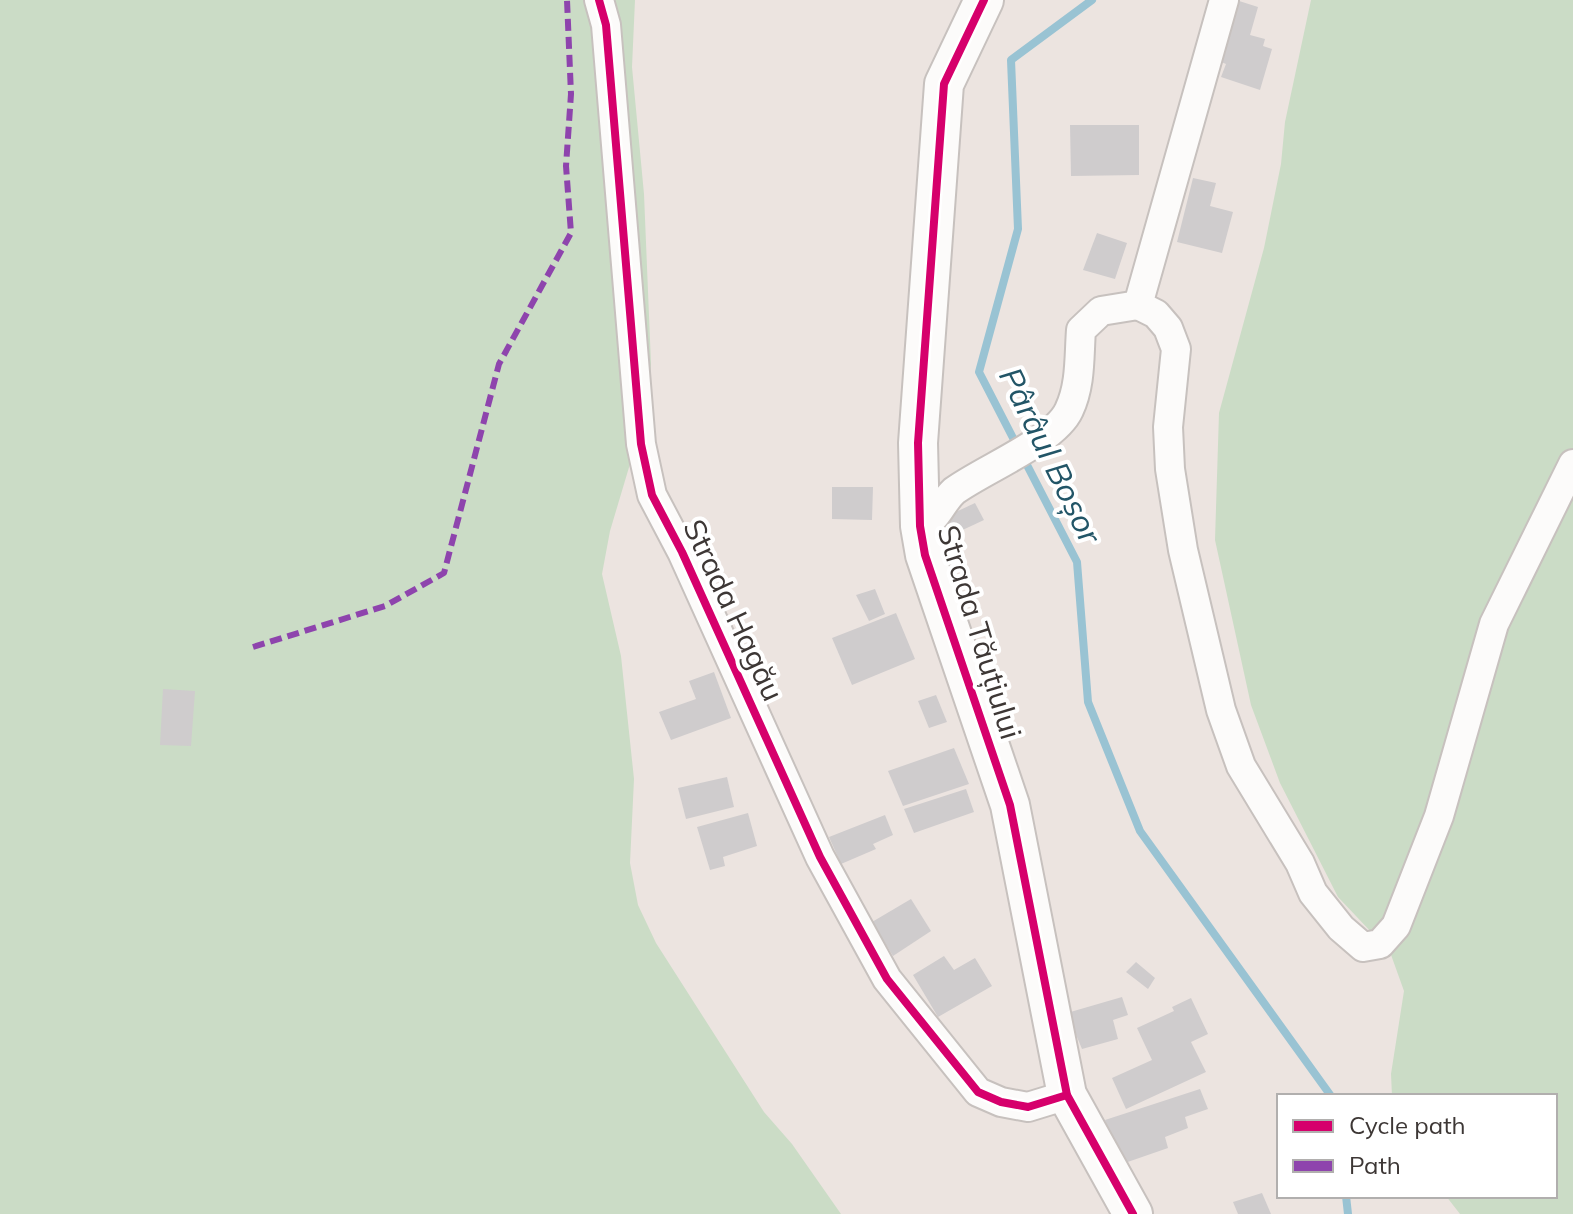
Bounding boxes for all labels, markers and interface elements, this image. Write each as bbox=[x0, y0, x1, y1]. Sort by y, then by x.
water label: Pârâul Boșor bbox=[991, 360, 1111, 551]
street label: Strada Hagău bbox=[675, 513, 793, 707]
street label: Strada Tăuțiului bbox=[929, 520, 1031, 744]
legend bbox=[1277, 1094, 1557, 1198]
text: Cycle path bbox=[1349, 1110, 1466, 1140]
text: Path bbox=[1349, 1150, 1401, 1180]

